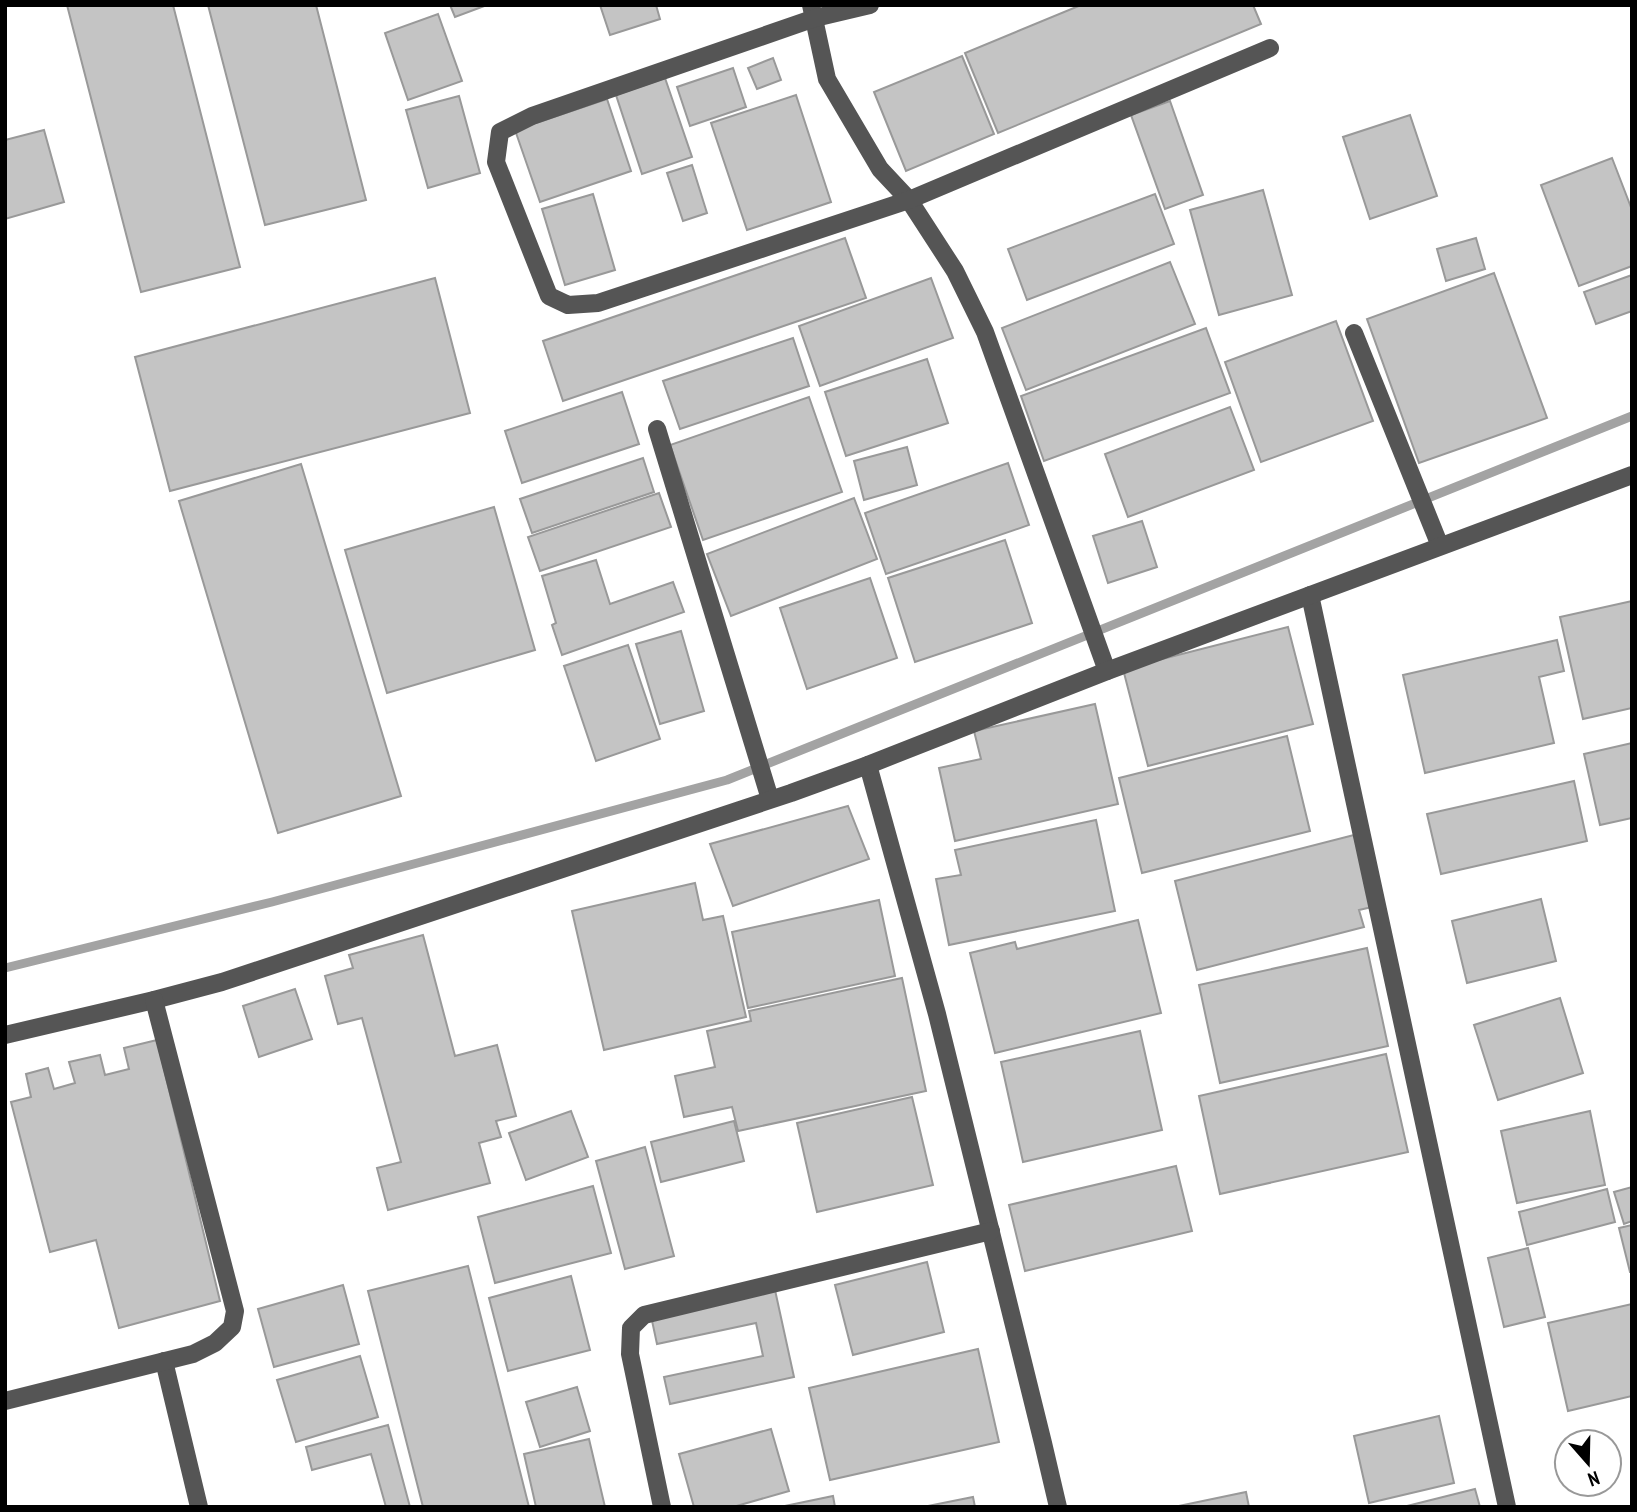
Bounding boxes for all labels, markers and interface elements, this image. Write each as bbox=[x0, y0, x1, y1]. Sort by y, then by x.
north arrow bbox=[1553, 1428, 1623, 1498]
text: N bbox=[1585, 1466, 1603, 1492]

